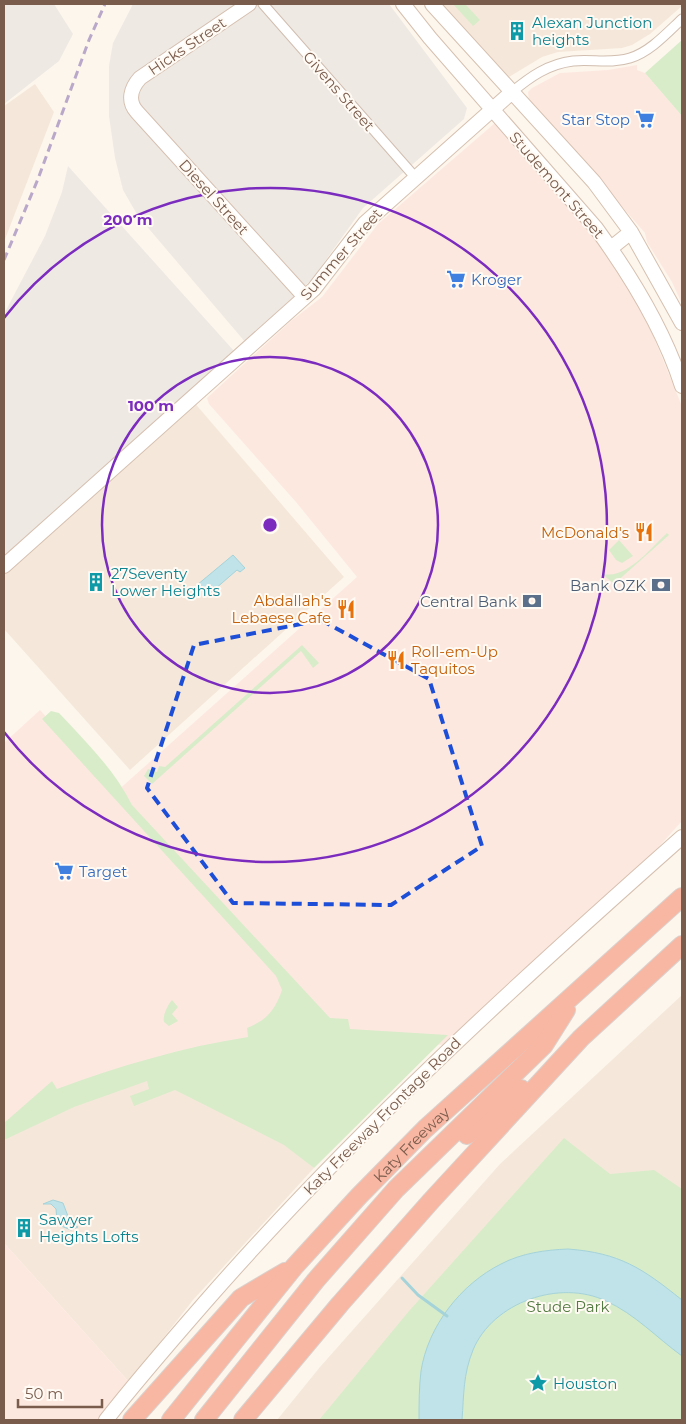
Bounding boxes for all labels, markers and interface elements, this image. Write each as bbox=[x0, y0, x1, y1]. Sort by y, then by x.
street label: Hicks Street bbox=[144, 13, 230, 79]
place label: Alexan Junction heights bbox=[532, 13, 652, 49]
building icon: Alexan Junction heights bbox=[506, 20, 528, 42]
street label: Givens Street bbox=[299, 47, 379, 135]
supermarket icon: Star Stop bbox=[634, 108, 656, 130]
place label: Star Stop bbox=[562, 110, 630, 129]
street label: Studemont Street bbox=[505, 128, 609, 242]
street label: Diesel Street bbox=[175, 155, 253, 239]
street label: Summer Street bbox=[296, 204, 386, 304]
text: 200 m bbox=[103, 210, 153, 229]
supermarket icon: Kroger bbox=[445, 268, 467, 290]
place label: Kroger bbox=[471, 270, 522, 289]
text: 100 m bbox=[128, 396, 174, 415]
centre of rings bbox=[261, 516, 279, 534]
restaurant icon: McDonald's bbox=[633, 521, 655, 543]
place label: McDonald's bbox=[541, 523, 629, 542]
place label: 27Seventy Lower Heights bbox=[111, 564, 220, 600]
building icon: 27Seventy Lower Heights bbox=[85, 571, 107, 593]
bank icon: Bank OZK bbox=[650, 574, 672, 596]
place label: Bank OZK bbox=[570, 576, 646, 595]
bank icon: Central Bank bbox=[521, 590, 543, 612]
place label: Abdallah's Lebaese Cafe bbox=[232, 591, 331, 627]
place label: Central Bank bbox=[420, 592, 517, 611]
restaurant icon: Abdallah's Lebaese Cafe bbox=[335, 598, 357, 620]
place label: Roll-em-Up Taquitos bbox=[411, 642, 498, 678]
restaurant icon: Roll-em-Up Taquitos bbox=[385, 649, 407, 671]
supermarket icon: Target bbox=[53, 860, 75, 882]
place label: Target bbox=[79, 862, 127, 881]
street label: Katy Freeway Frontage Road bbox=[299, 1033, 465, 1199]
street label: Katy Freeway bbox=[370, 1103, 454, 1185]
place label: Sawyer Heights Lofts bbox=[39, 1210, 139, 1246]
building icon: Sawyer Heights Lofts bbox=[13, 1217, 35, 1239]
park label: Stude Park bbox=[527, 1297, 609, 1316]
place icon: Houston bbox=[527, 1372, 549, 1394]
place label: Houston bbox=[553, 1374, 617, 1393]
scale bar bbox=[18, 1376, 101, 1408]
text: 50 m bbox=[25, 1384, 63, 1403]

